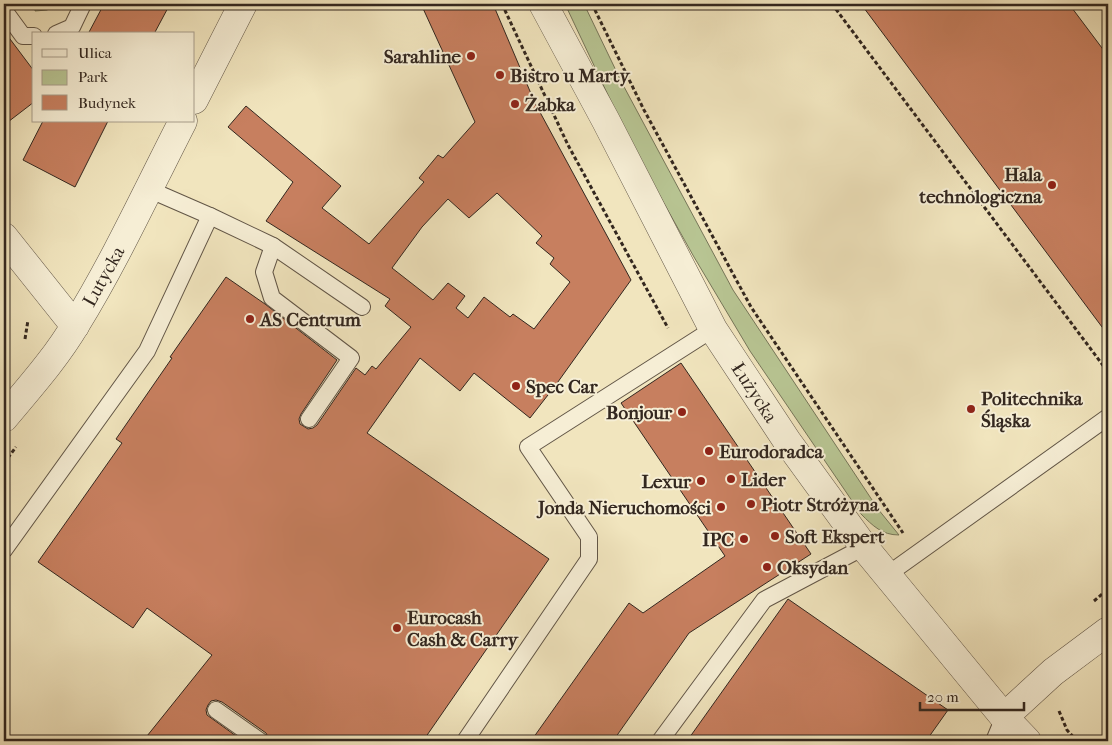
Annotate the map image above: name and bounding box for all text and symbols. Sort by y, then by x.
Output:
legend [32,32,195,122]
text: Ulica [78,44,113,62]
place label: Sarahline [384,46,462,68]
marker: Sarahline [465,50,477,62]
place label: Bistro u Marty [510,65,630,87]
text: Park [78,68,108,86]
marker: Bistro u Marty [494,69,506,81]
place label: Żabka [525,93,576,116]
text: Budynek [78,94,136,112]
marker: Żabka [509,98,521,110]
place label: Hala technologiczna [918,164,1043,208]
marker: Hala technologiczna [1046,179,1058,191]
street label: Lutycka [78,242,129,310]
place label: AS Centrum [259,309,361,331]
marker: AS Centrum [244,313,256,325]
street label: Łużycka [727,358,782,427]
place label: Spec Car [526,376,599,398]
marker: Spec Car [510,380,522,392]
place label: Politechnika Śląska [981,388,1084,433]
place label: Bonjour [606,402,673,424]
marker: Politechnika Śląska [965,403,977,415]
marker: Bonjour [676,406,688,418]
place label: Eurodoradca [719,441,824,463]
marker: Eurodoradca [703,445,715,457]
place label: Lider [741,469,787,491]
place label: Lexur [641,471,692,493]
marker: Lider [725,473,737,485]
marker: Lexur [695,475,707,487]
place label: Piotr Stróżyna [761,494,880,516]
place label: Jonda Nieruchomości [536,497,711,519]
marker: Piotr Stróżyna [745,498,757,510]
marker: Jonda Nieruchomości [715,501,727,513]
place label: Soft Ekspert [785,526,885,548]
place label: IPC [702,529,734,551]
marker: Soft Ekspert [769,530,781,542]
marker: IPC [738,533,750,545]
place label: Oksydan [777,557,849,579]
marker: Oksydan [761,561,773,573]
place label: Eurocash Cash & Carry [407,607,519,651]
marker: Eurocash Cash & Carry [391,622,403,634]
scale bar [920,680,1023,712]
text: 20 m [927,688,959,706]

